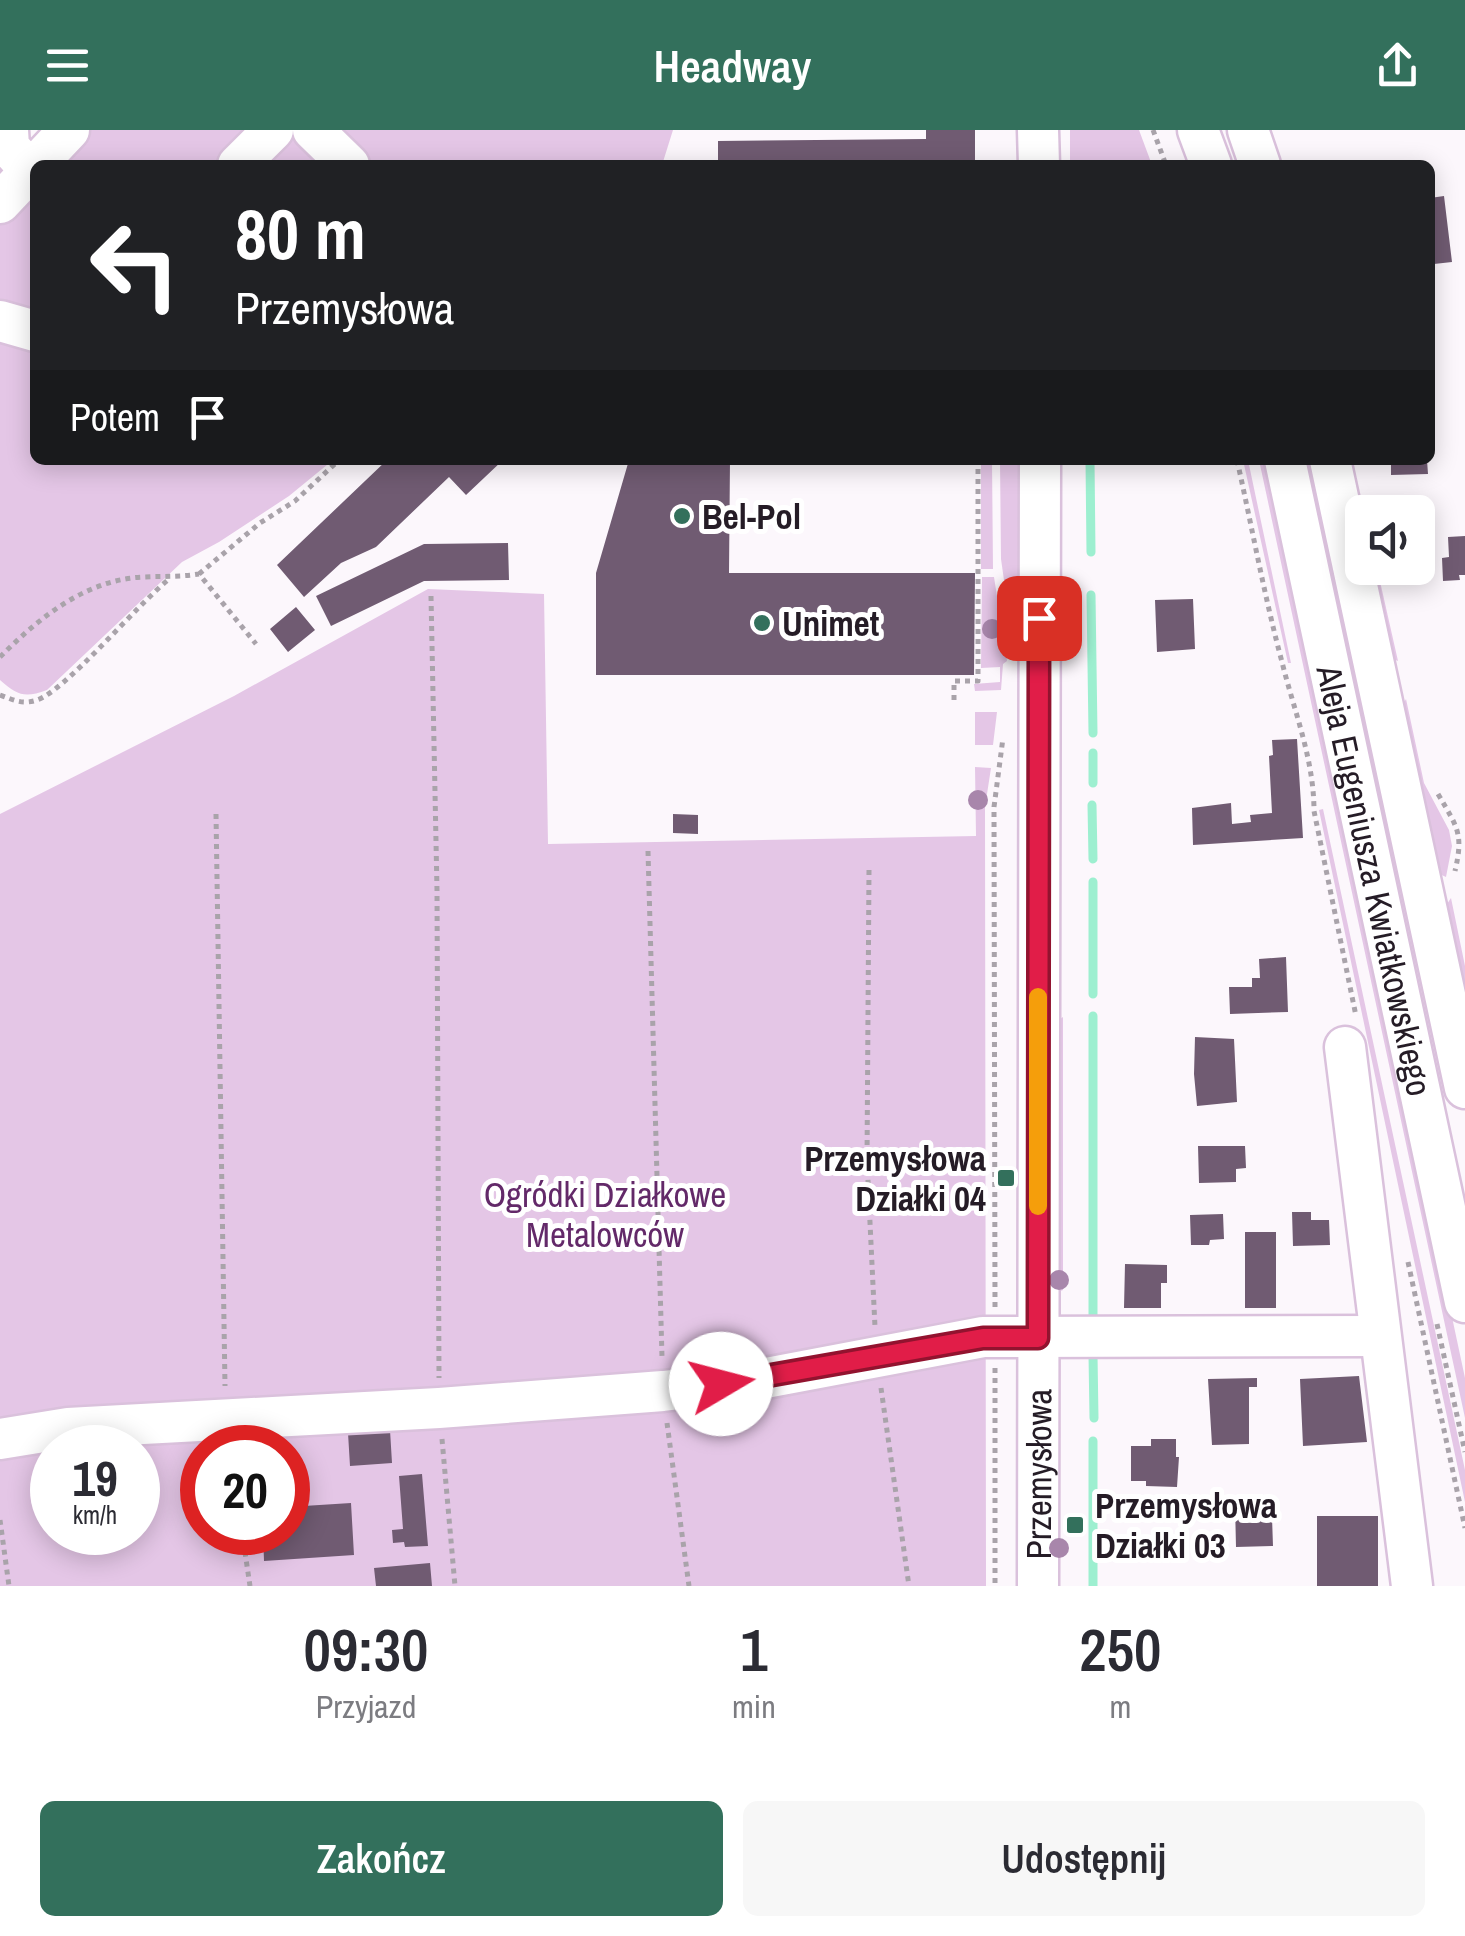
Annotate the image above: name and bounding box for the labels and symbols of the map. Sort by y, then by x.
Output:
place label: Bel-Pol [702,493,801,540]
marker: Bel-Pol [671,505,693,527]
pin [997,576,1082,661]
place label: Unimet [782,600,880,647]
marker: Unimet [751,612,773,634]
street label: Aleja Eugeniusza Kwiatkowskiego [1306,660,1444,1100]
place label: Przemysłowa Działki 04 [804,1135,986,1222]
marker: Przemysłowa Działki 04 [995,1167,1017,1189]
park label: Ogródki Działkowe Metalowców [484,1171,726,1258]
position arrow [669,1332,773,1436]
street label: Przemysłowa [1015,1389,1062,1559]
speed limit sign: 20 [180,1425,310,1555]
place label: Przemysłowa Działki 03 [1095,1482,1277,1569]
marker: Przemysłowa Działki 03 [1064,1514,1086,1536]

